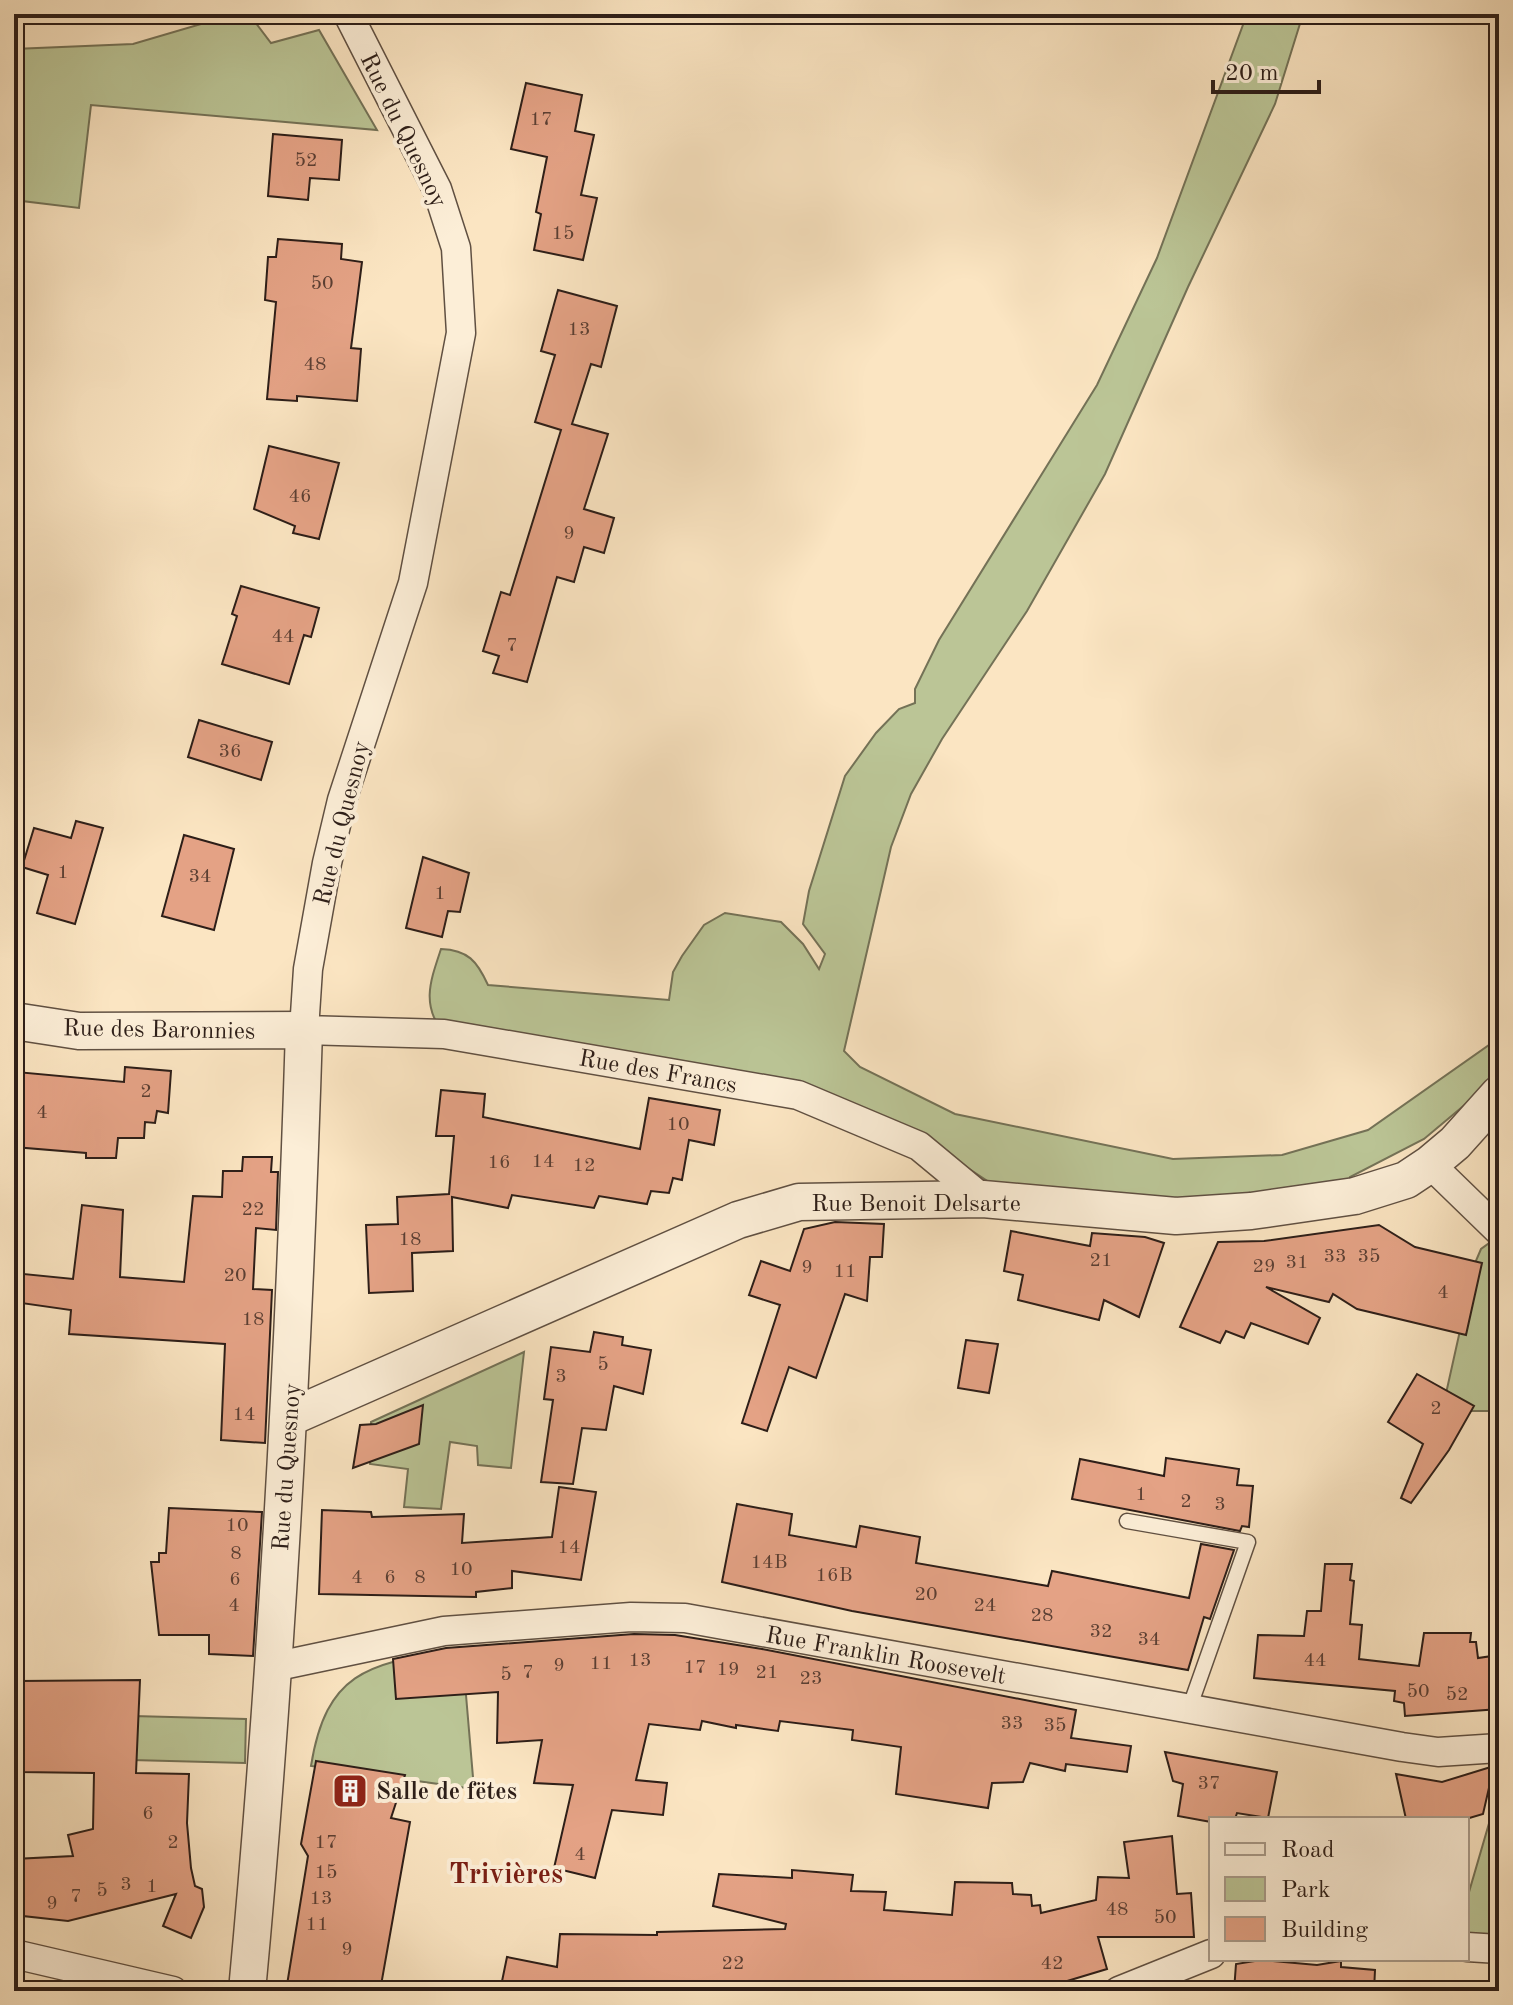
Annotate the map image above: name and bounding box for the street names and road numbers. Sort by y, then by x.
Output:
street label: Rue du Quesnoy [354,50,450,212]
street label: Rue du Quesnoy [311,739,375,908]
street label: Rue des Baronnies [63,1017,255,1045]
street label: Rue des Francs [577,1047,739,1099]
street label: Rue Benoit Delsarte [811,1193,1021,1217]
street label: Rue du Quesnoy [270,1382,306,1552]
street label: Rue Franklin Roosevelt [764,1624,1008,1690]

